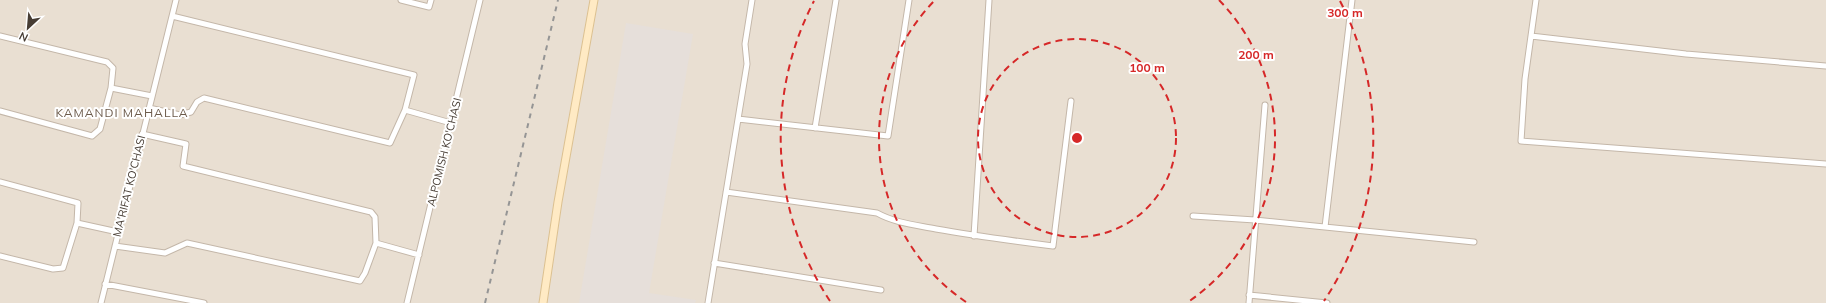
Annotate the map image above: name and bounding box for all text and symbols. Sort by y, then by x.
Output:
text: 300 m [1327,5,1363,20]
north arrow [8,8,48,48]
text: N [17,29,30,45]
text: 200 m [1238,47,1274,62]
text: 100 m [1129,60,1165,75]
street label: ALPOMISH KO'CHASI [424,96,464,208]
district label: KAMANDI MAHALLA [55,105,189,120]
centre of rings [1070,131,1084,145]
street label: MA'RIFAT KO'CHASI [110,134,148,238]

